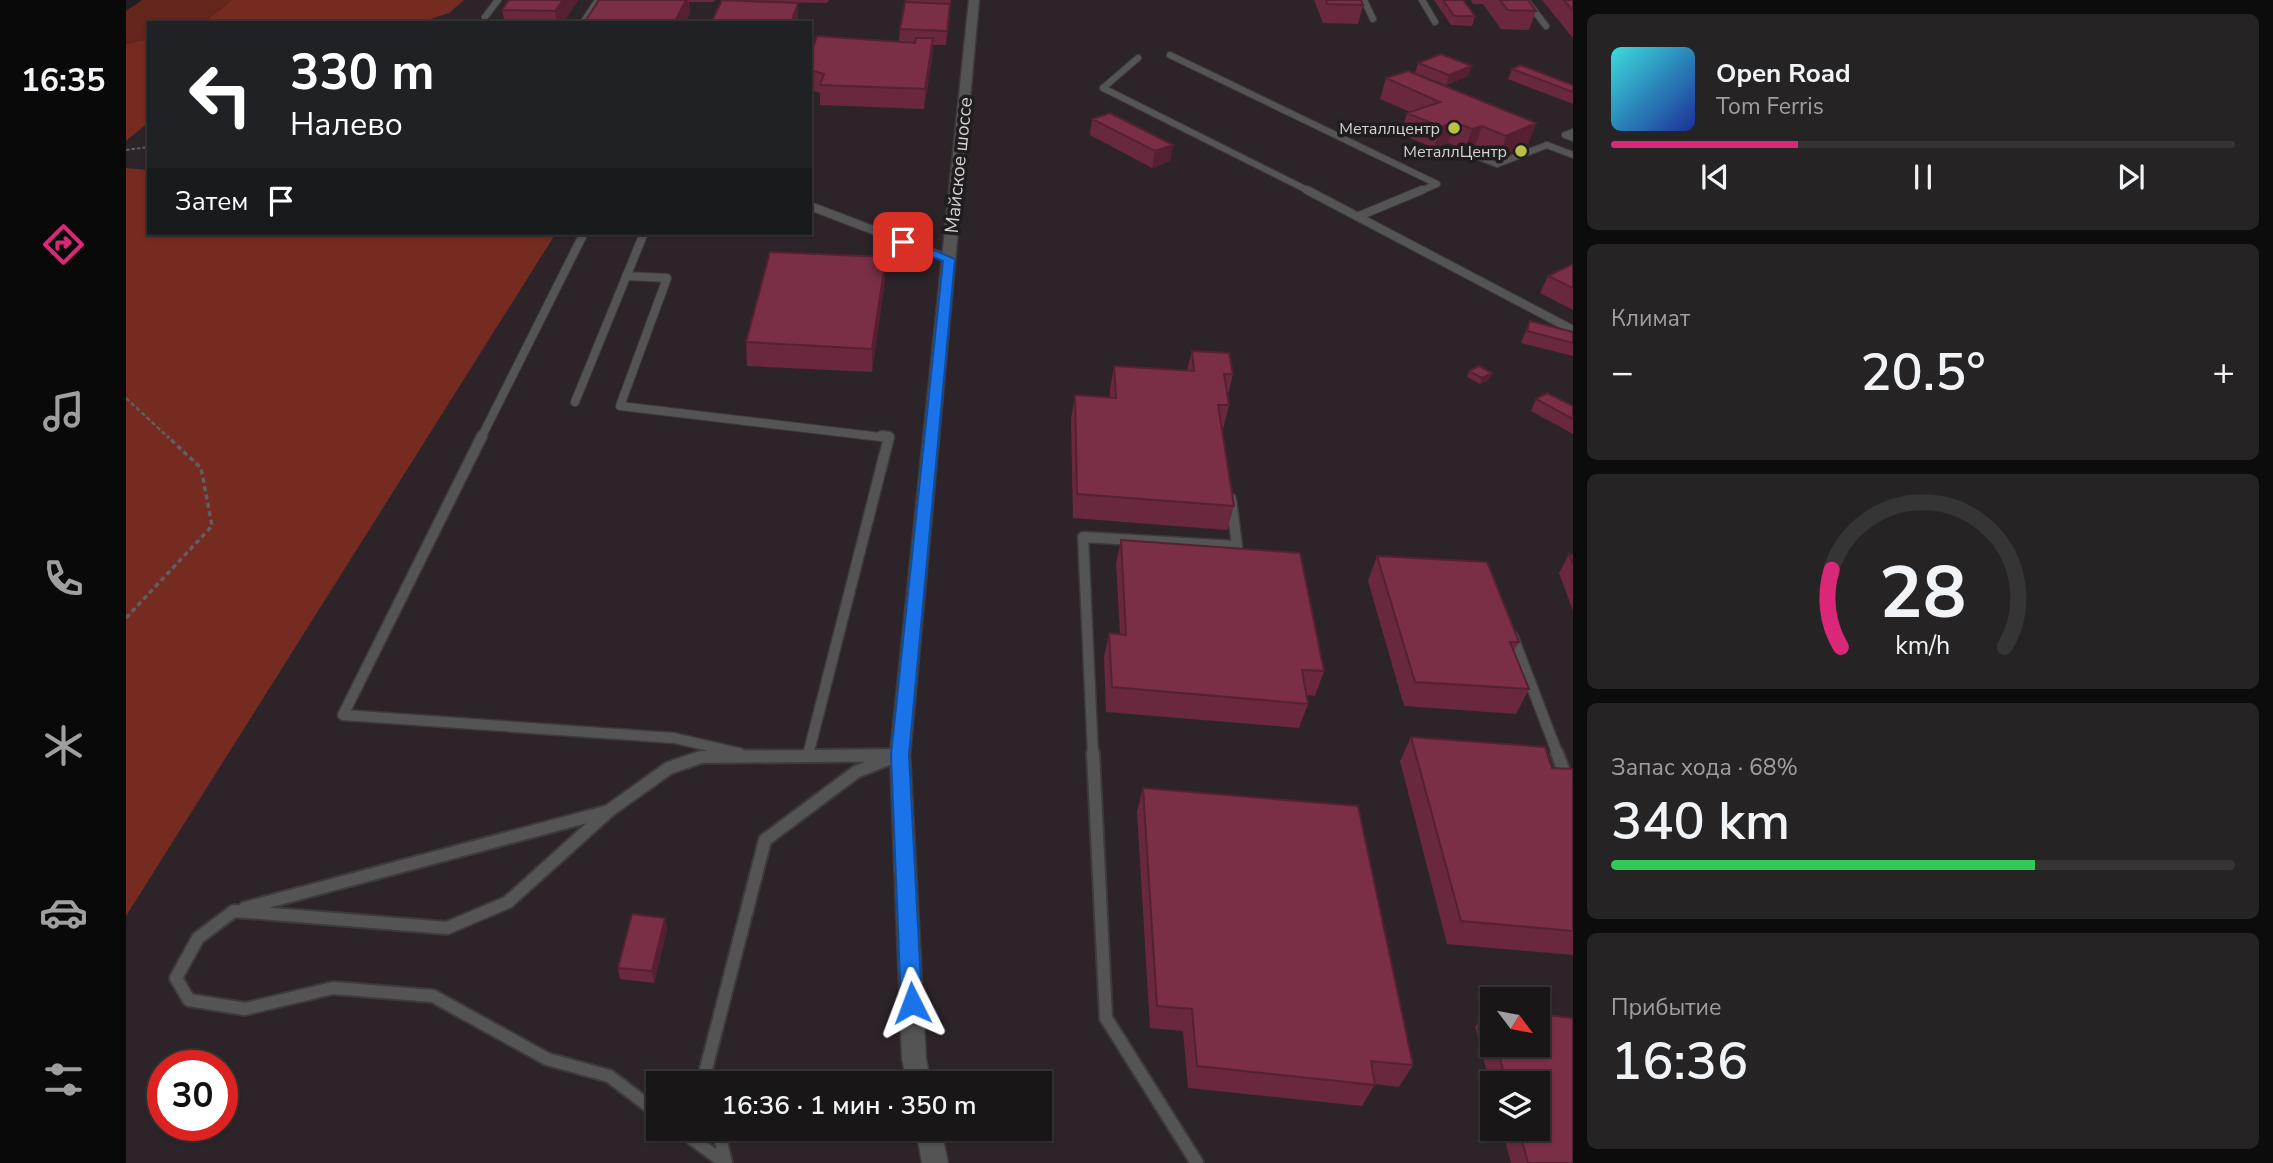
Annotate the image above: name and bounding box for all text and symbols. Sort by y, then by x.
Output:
text: 330 m [290,39,434,106]
icon: left [175,49,266,140]
text: Open Road [1716,56,1851,91]
text: 16:35 [21,59,105,102]
text: Tom Ferris [1716,91,1824,122]
street label: Майское шоссе [939,96,979,234]
text: Налево [290,103,403,146]
place label: Металлцентр [1339,118,1440,140]
marker: Металлцентр [1446,120,1462,136]
place label: МеталлЦентр [1403,141,1507,163]
marker: МеталлЦентр [1513,143,1529,159]
icon: previous [1696,158,1734,196]
icon: pause [1904,158,1942,196]
icon: next [2112,158,2150,196]
icon: arrive [262,182,300,220]
text: Затем [175,184,248,219]
pin [873,212,933,272]
icon: directions [39,220,88,269]
icon: arrive [884,223,922,261]
text: Климат [1611,303,1690,334]
text: 20.5° [1860,337,1986,408]
text: − [1611,347,1634,398]
text: + [2212,347,2235,398]
icon: music [39,387,88,436]
text: 28 [1879,544,1967,644]
icon: phone [39,554,88,603]
text: km/h [1895,629,1951,663]
icon: climate [39,721,88,770]
text: Запас хода · 68% [1611,752,1798,783]
text: 340 km [1611,786,1790,857]
icon: car [39,888,88,937]
position arrow [875,966,949,1040]
north arrow [1480,987,1550,1057]
map controls [1480,987,1550,1141]
text: Прибытие [1611,992,1721,1023]
text: 16:36 [1611,1026,1748,1097]
speed limit sign: 30 [147,1050,238,1141]
icon: filters [39,1055,88,1104]
button: layers [1480,1071,1550,1141]
text: 16:36 · 1 мин · 350 m [721,1088,977,1123]

